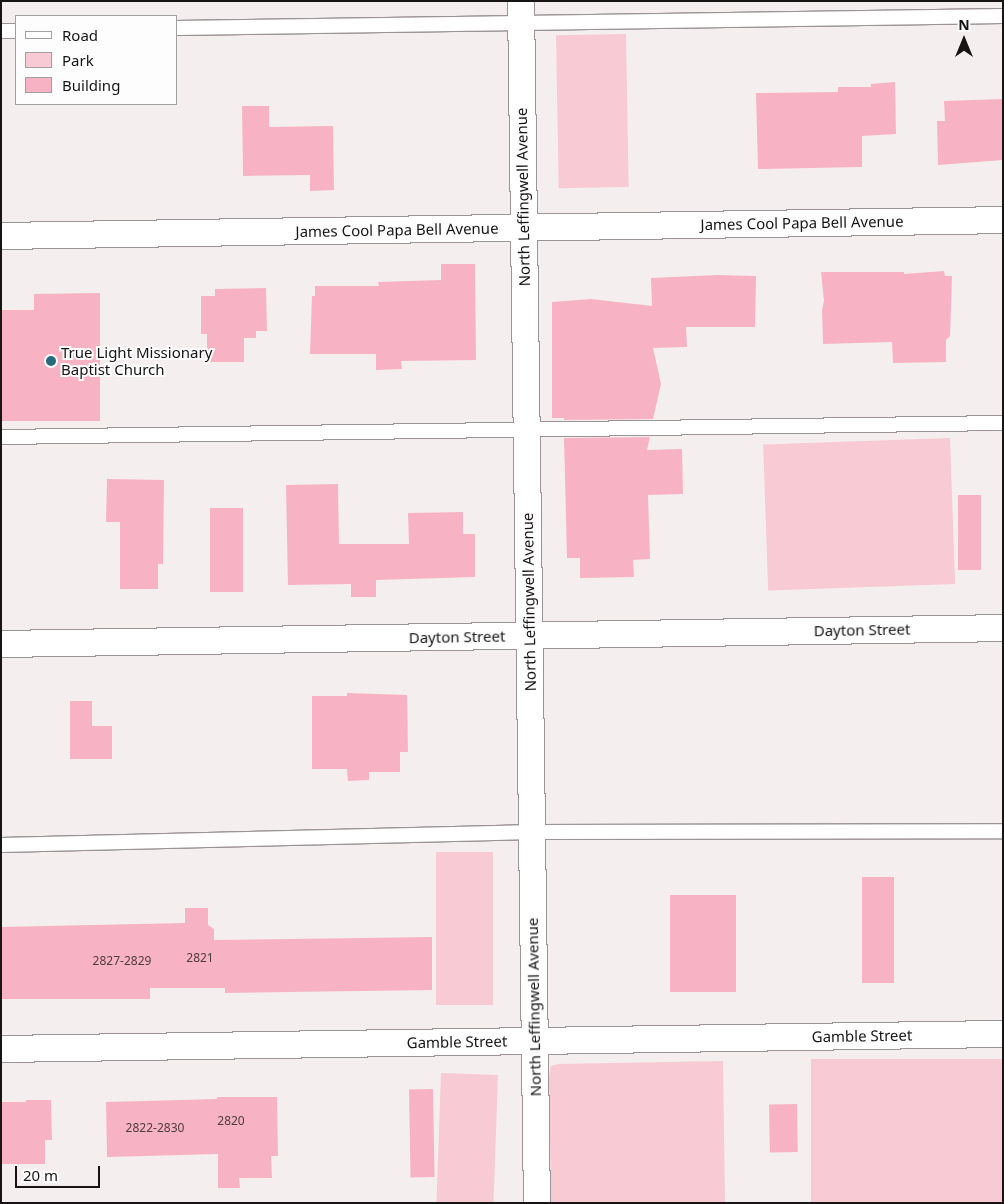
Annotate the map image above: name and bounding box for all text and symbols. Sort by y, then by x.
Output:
legend [15,15,178,105]
north arrow [939,15,989,65]
text: N [958,15,970,34]
text: Road [62,25,98,45]
text: Park [62,50,94,70]
text: Building [62,75,120,95]
street label: North Leffingwell Avenue [512,107,534,287]
street label: James Cool Papa Bell Avenue [700,212,904,234]
street label: James Cool Papa Bell Avenue [295,219,499,241]
place label: True Light Missionary Baptist Church [61,343,212,378]
marker: True Light Missionary Baptist Church [45,355,57,367]
street label: North Leffingwell Avenue [518,512,540,692]
street label: Dayton Street [814,620,910,640]
street label: Dayton Street [409,627,505,647]
street label: North Leffingwell Avenue [523,917,545,1097]
house number: 2821 [186,951,214,965]
house number: 2827-2829 [93,954,151,968]
street label: Gamble Street [812,1026,912,1046]
street label: Gamble Street [407,1032,507,1052]
house number: 2820 [217,1114,245,1128]
house number: 2822-2830 [126,1121,184,1135]
scale bar [18,1156,102,1188]
text: 20 m [23,1165,58,1185]

